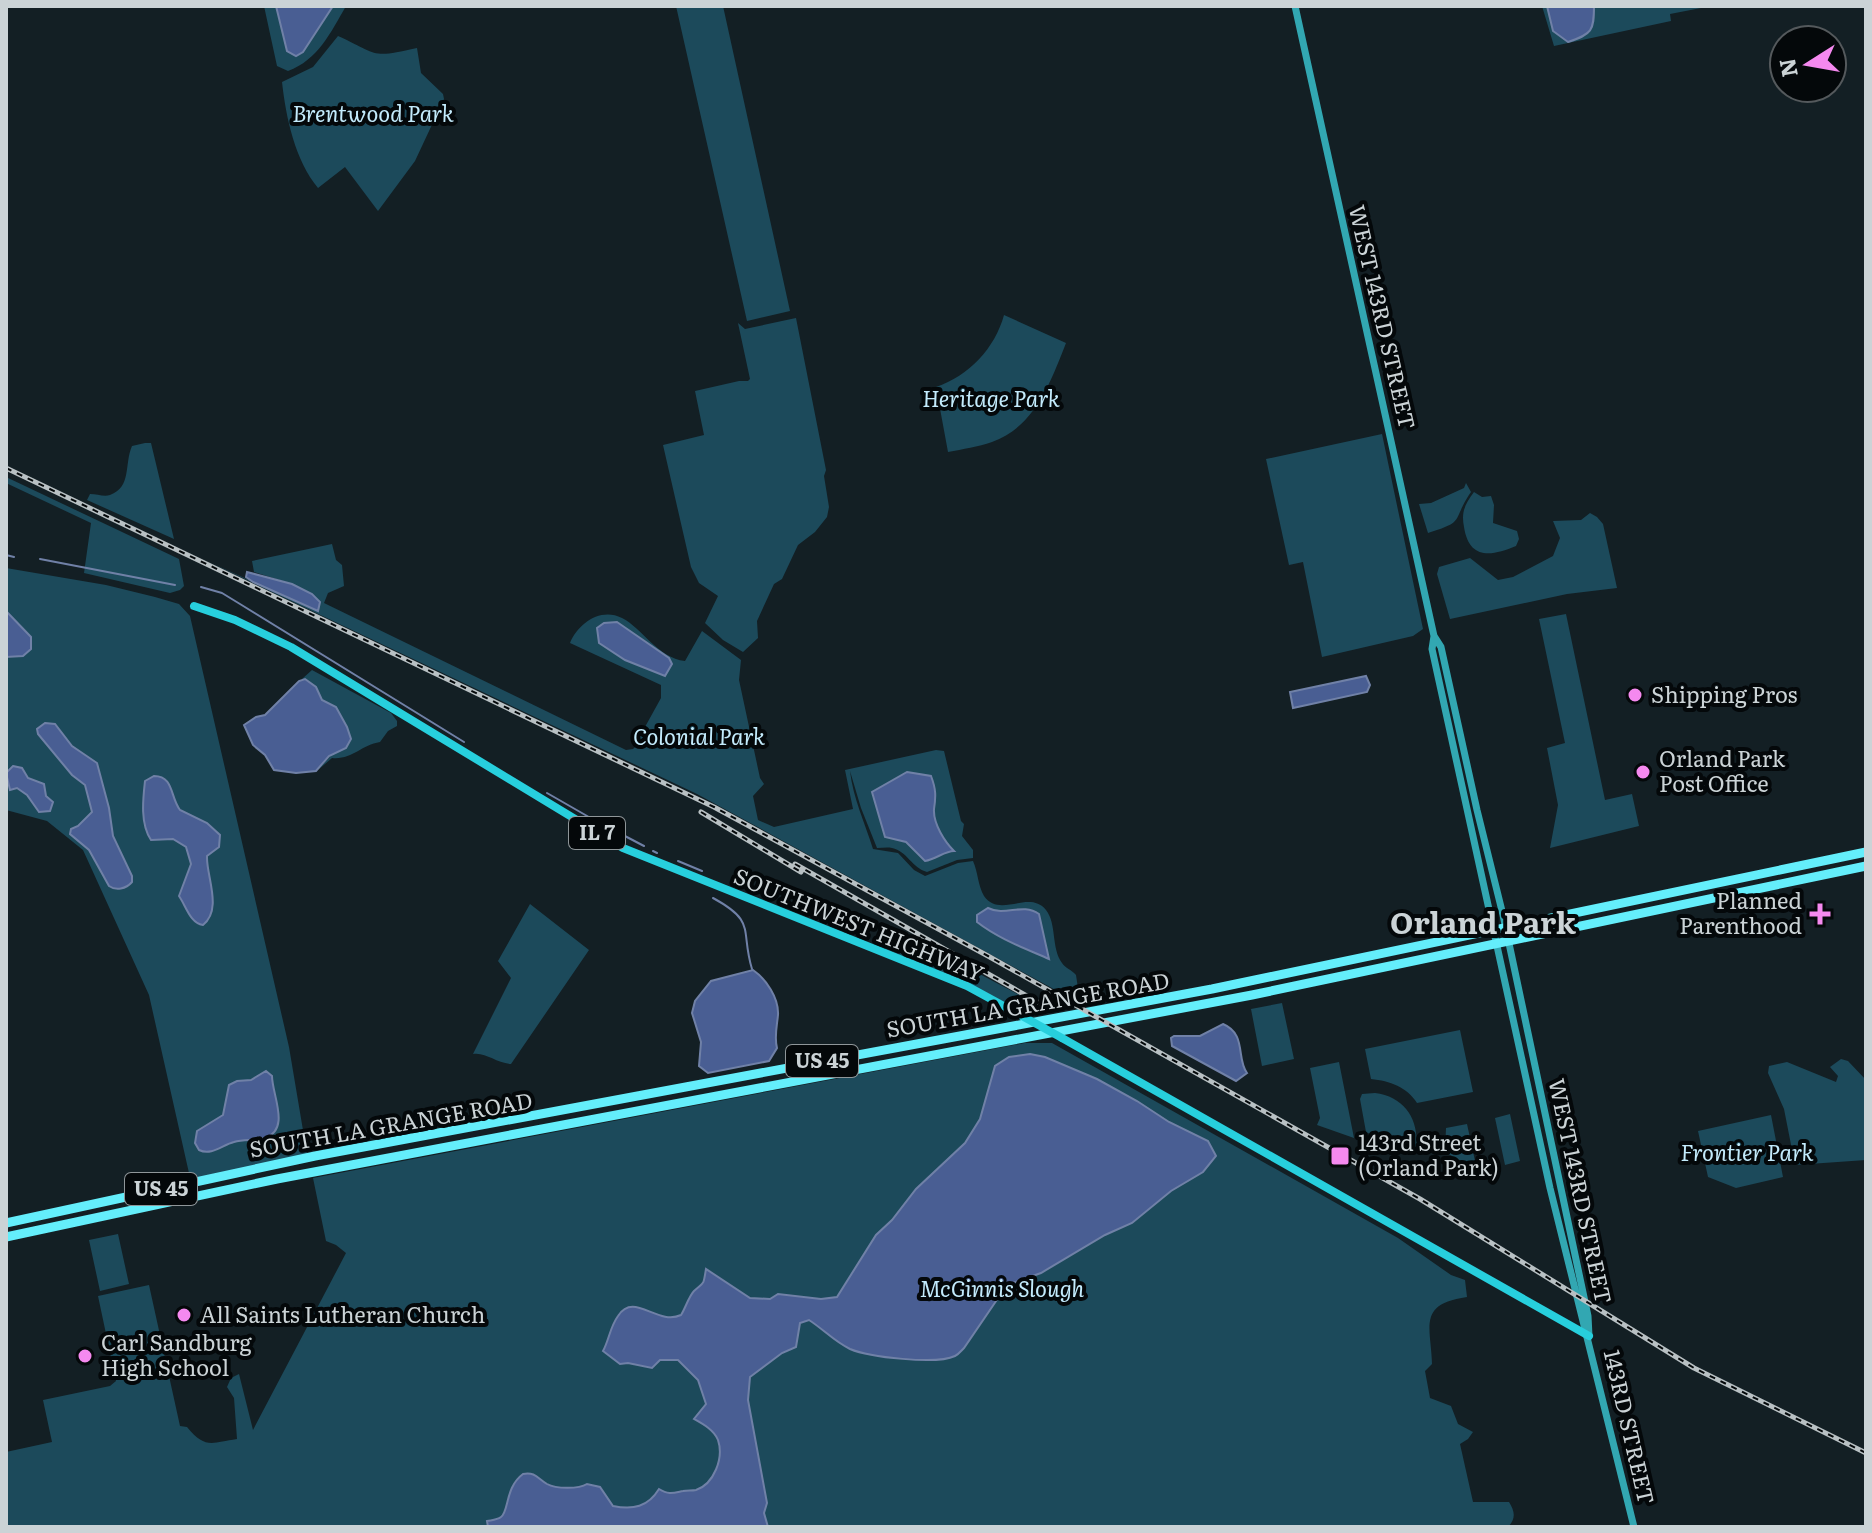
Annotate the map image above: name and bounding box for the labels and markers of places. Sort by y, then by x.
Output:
place label: Shipping Pros [1651,677,1798,710]
marker: Shipping Pros [1626,686,1644,704]
place label: Orland Park Post Office [1659,741,1786,799]
marker: Orland Park Post Office [1634,763,1652,781]
place label: Planned Parenthood [1679,883,1802,941]
marker: Planned Parenthood [1809,903,1831,925]
place label: 143rd Street (Orland Park) [1358,1125,1499,1183]
marker: 143rd Street (Orland Park) [1329,1145,1351,1167]
place label: All Saints Lutheran Church [200,1297,485,1330]
marker: All Saints Lutheran Church [175,1306,193,1324]
place label: Carl Sandburg High School [101,1325,253,1383]
marker: Carl Sandburg High School [76,1347,94,1365]

